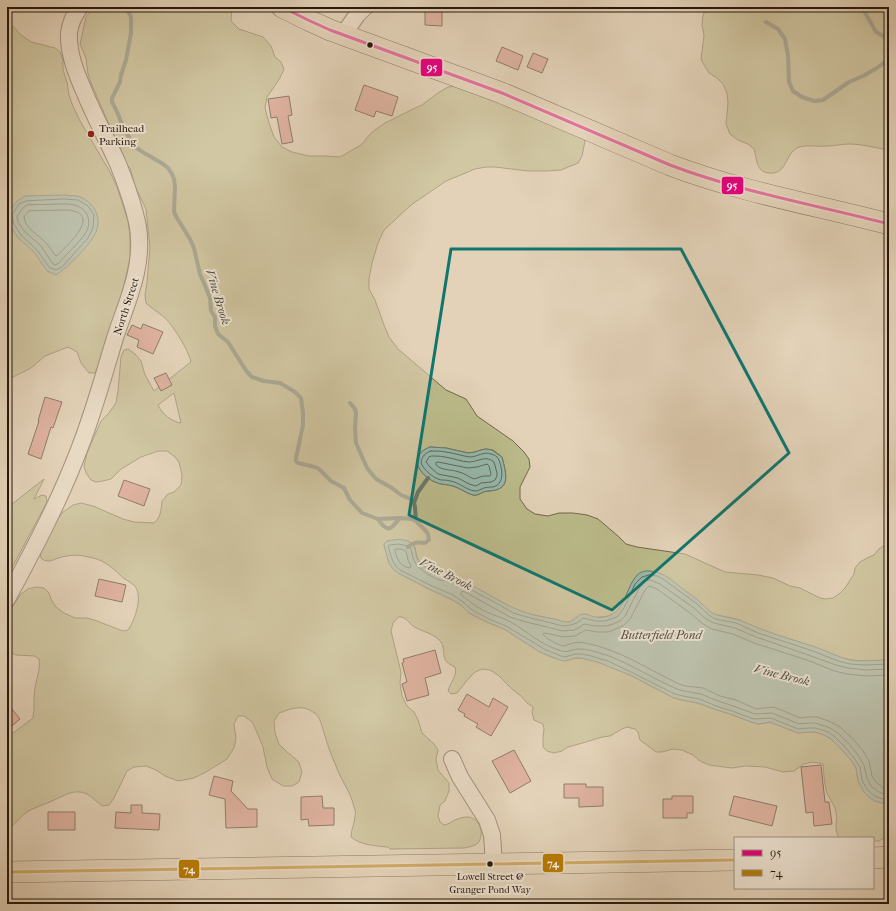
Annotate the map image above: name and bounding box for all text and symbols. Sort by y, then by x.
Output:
unlabelled marker [365,40,375,50]
line badge: 95 [420,58,443,77]
text: 95 [426,61,438,74]
place label: Trailhead Parking [99,122,145,148]
marker: Trailhead Parking [86,129,96,139]
line badge: 95 [721,176,744,195]
text: 95 [726,179,738,192]
water label: Vine Brook [203,268,233,326]
street label: North Street [111,276,142,337]
water label: Vine Brook [417,555,475,593]
water label: Butterfield Pond [620,628,703,642]
water label: Vine Brook [753,661,811,689]
legend [734,837,874,889]
text: 95 [770,846,781,860]
line badge: 74 [542,853,564,873]
text: 74 [546,857,559,870]
line badge: 74 [178,859,200,879]
marker: Lowell Street @ Granger Pond Way [485,859,495,869]
text: 74 [182,863,195,876]
text: 74 [770,866,783,880]
place label: Lowell Street @ Granger Pond Way [449,871,531,896]

